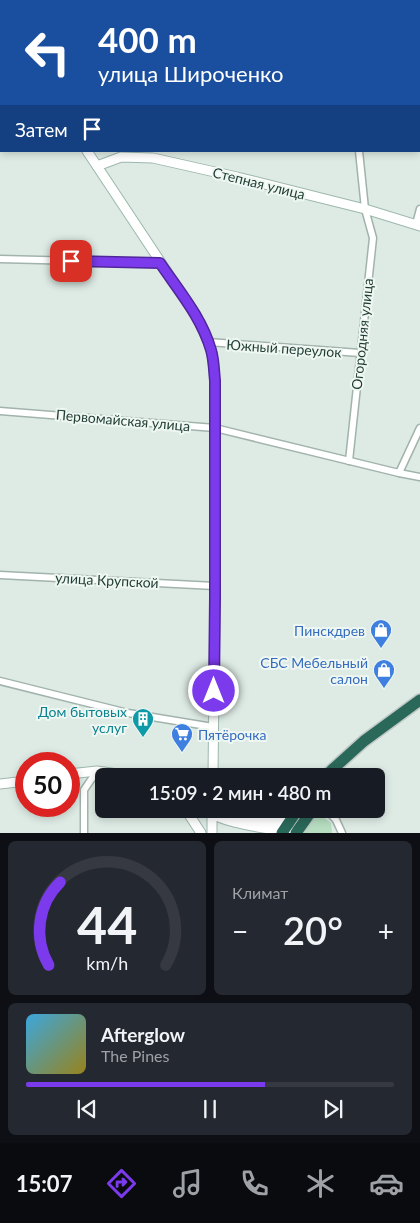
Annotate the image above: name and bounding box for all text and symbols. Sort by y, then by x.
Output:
text: 400 m [98,18,197,60]
icon: left [15,20,80,85]
text: улица Широченко [98,60,283,87]
icon: arrive [78,115,106,143]
text: Затем [15,118,68,141]
street label: Степная улица [211,163,307,203]
pin [50,240,92,282]
icon: arrive [57,247,85,275]
street label: Огородняя улица [348,277,376,391]
street label: Южный переулок [226,335,343,361]
street label: Первомайская улица [55,406,191,434]
street label: улица Крупской [55,569,159,591]
shop icon: Пинскдрев [369,618,393,649]
place label: Пинскдрев [294,622,365,639]
place label: СБС Мебельный салон [260,654,368,687]
shop icon: СБС Мебельный салон [372,658,396,689]
position arrow [187,664,239,716]
place label: Дом бытовых услуг [38,703,127,736]
building icon: Дом бытовых услуг [131,707,155,738]
supermarket icon: Пятёрочка [170,722,194,753]
place label: Пятёрочка [198,726,266,743]
speed limit sign: 50 [15,752,80,817]
text: 15:09 · 2 мин · 480 m [149,781,331,804]
text: Климат [232,883,288,902]
text: 44 [77,893,137,955]
text: 20° [283,907,343,953]
text: − [232,914,248,948]
text: + [378,914,394,948]
text: km/h [86,952,128,974]
text: Afterglow [101,1023,185,1046]
text: The Pines [101,1046,170,1065]
icon: previous [73,1095,101,1123]
icon: pause [196,1095,224,1123]
icon: next [319,1095,347,1123]
icon: directions [104,1166,139,1201]
icon: music [170,1166,205,1201]
icon: phone [237,1166,272,1201]
icon: climate [303,1166,338,1201]
icon: car [369,1166,404,1201]
text: 15:07 [16,1170,72,1197]

